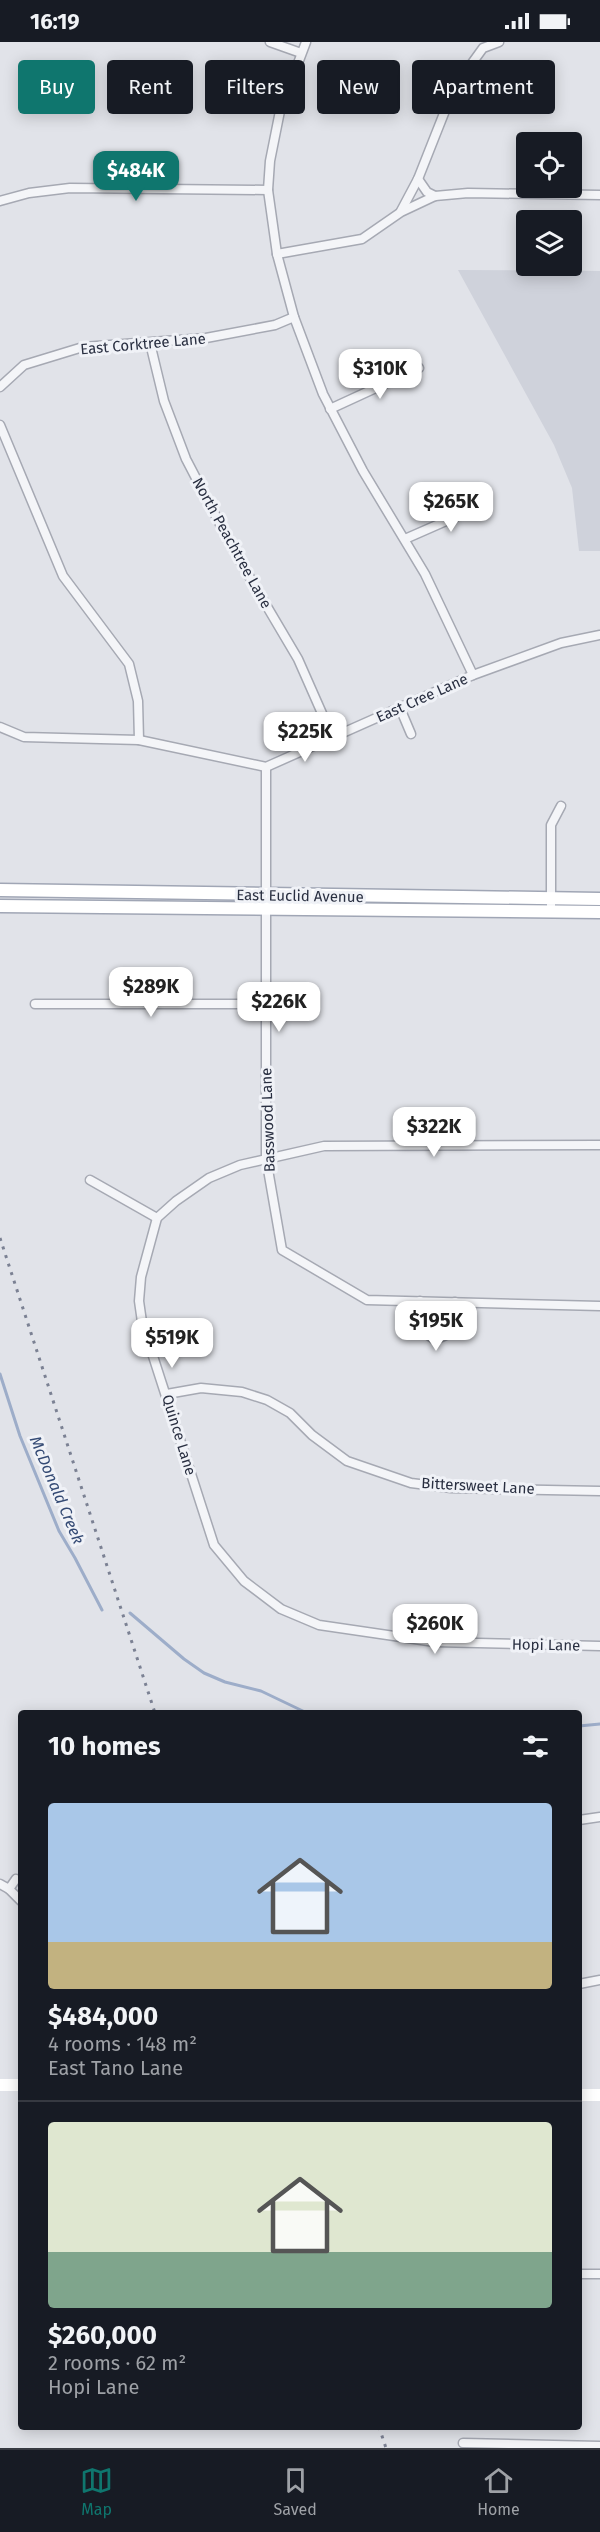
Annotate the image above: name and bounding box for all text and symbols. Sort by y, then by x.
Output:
text: 16:19 [30,8,80,35]
chip: Buy [18,60,95,114]
chip: Rent [107,60,193,114]
chip: Filters [205,60,305,114]
chip: New [317,60,400,114]
chip: Apartment [412,60,555,114]
map controls [516,132,582,276]
button: locate [516,132,582,198]
pin: $484K [94,151,178,202]
text: $484K [107,158,165,182]
button: layers [516,210,582,276]
street label: East Corktree Lane [79,330,207,358]
pin: $310K [338,349,422,400]
text: $310K [353,356,407,380]
street label: North Peachtree Lane [189,474,275,612]
pin: $265K [409,482,493,533]
text: $265K [423,489,479,513]
street label: East Cree Lane [373,670,471,726]
pin: $225K [263,712,347,763]
text: $225K [278,719,332,743]
street label: East Euclid Avenue [236,886,364,906]
pin: $289K [109,967,193,1018]
text: $289K [123,974,179,998]
pin: $226K [237,982,321,1033]
text: $226K [251,989,307,1013]
street label: Basswood Lane [257,1067,279,1173]
pin: $322K [392,1107,476,1158]
text: $322K [407,1114,461,1138]
pin: $195K [394,1301,478,1352]
text: $195K [409,1308,463,1332]
pin: $519K [130,1318,214,1369]
text: $519K [145,1325,199,1349]
street label: Quince Lane [158,1392,200,1478]
water label: McDonald Creek [26,1433,88,1547]
street label: Bittersweet Lane [421,1474,535,1498]
pin: $260K [393,1604,477,1655]
text: $260K [407,1611,463,1635]
street label: Hopi Lane [512,1635,580,1655]
icon: filters [519,1730,552,1763]
text: 10 homes [48,1731,161,1762]
icon: home [246,1842,354,1950]
text: $484,000 [48,2001,158,2032]
text: 4 rooms · 148 m² [48,2032,197,2056]
text: East Tano Lane [48,2056,183,2080]
icon: home [246,2161,354,2269]
text: $260,000 [48,2320,157,2351]
text: 2 rooms · 62 m² [48,2351,186,2375]
text: Hopi Lane [48,2375,139,2399]
tab: Map [80,2464,113,2519]
tab: Saved [274,2464,317,2519]
tab: Home [477,2464,520,2519]

